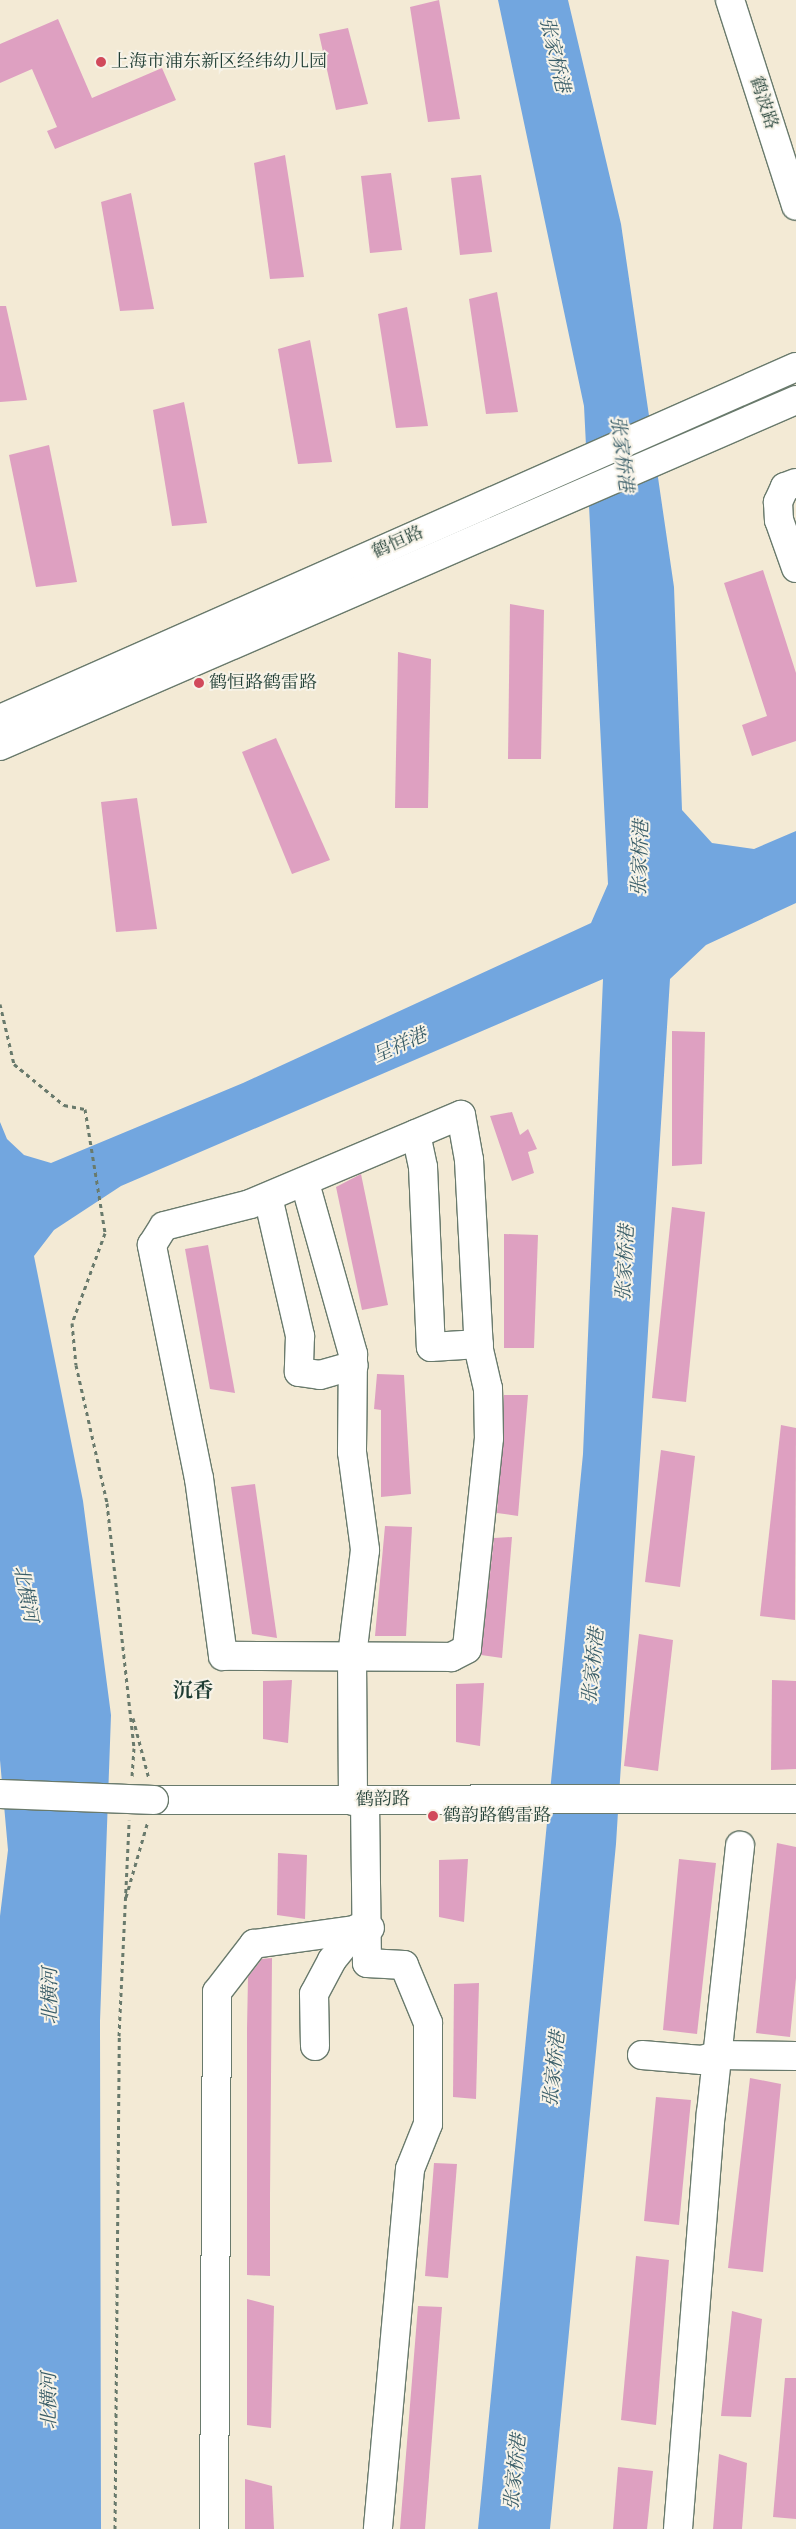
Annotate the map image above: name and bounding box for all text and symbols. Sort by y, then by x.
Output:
water label: 张家桥港 [534,15,574,95]
place label: 上海市浦东新区经纬幼儿园 [111,51,327,73]
marker: 上海市浦东新区经纬幼儿园 [95,56,107,68]
street label: 鹤波路 [744,74,782,132]
water label: 张家桥港 [605,415,637,493]
street label: 鹤恒路 [369,522,427,564]
place label: 鹤恒路鹤雷路 [209,672,317,694]
marker: 鹤恒路鹤雷路 [193,677,205,689]
water label: 张家桥港 [628,820,654,896]
water label: 呈祥港 [369,1024,431,1068]
water label: 张家桥港 [613,1224,639,1302]
water label: 北横河 [8,1564,42,1624]
water label: 张家桥港 [579,1627,609,1705]
district label: 沉香 [173,1679,213,1703]
street label: 鹤韵路 [356,1789,410,1811]
place label: 鹤韵路鹤雷路 [443,1805,551,1827]
marker: 鹤韵路鹤雷路 [427,1810,439,1822]
water label: 北横河 [40,1968,62,2024]
water label: 张家桥港 [540,2030,570,2108]
water label: 北横河 [39,2373,61,2429]
water label: 张家桥港 [501,2433,531,2511]

